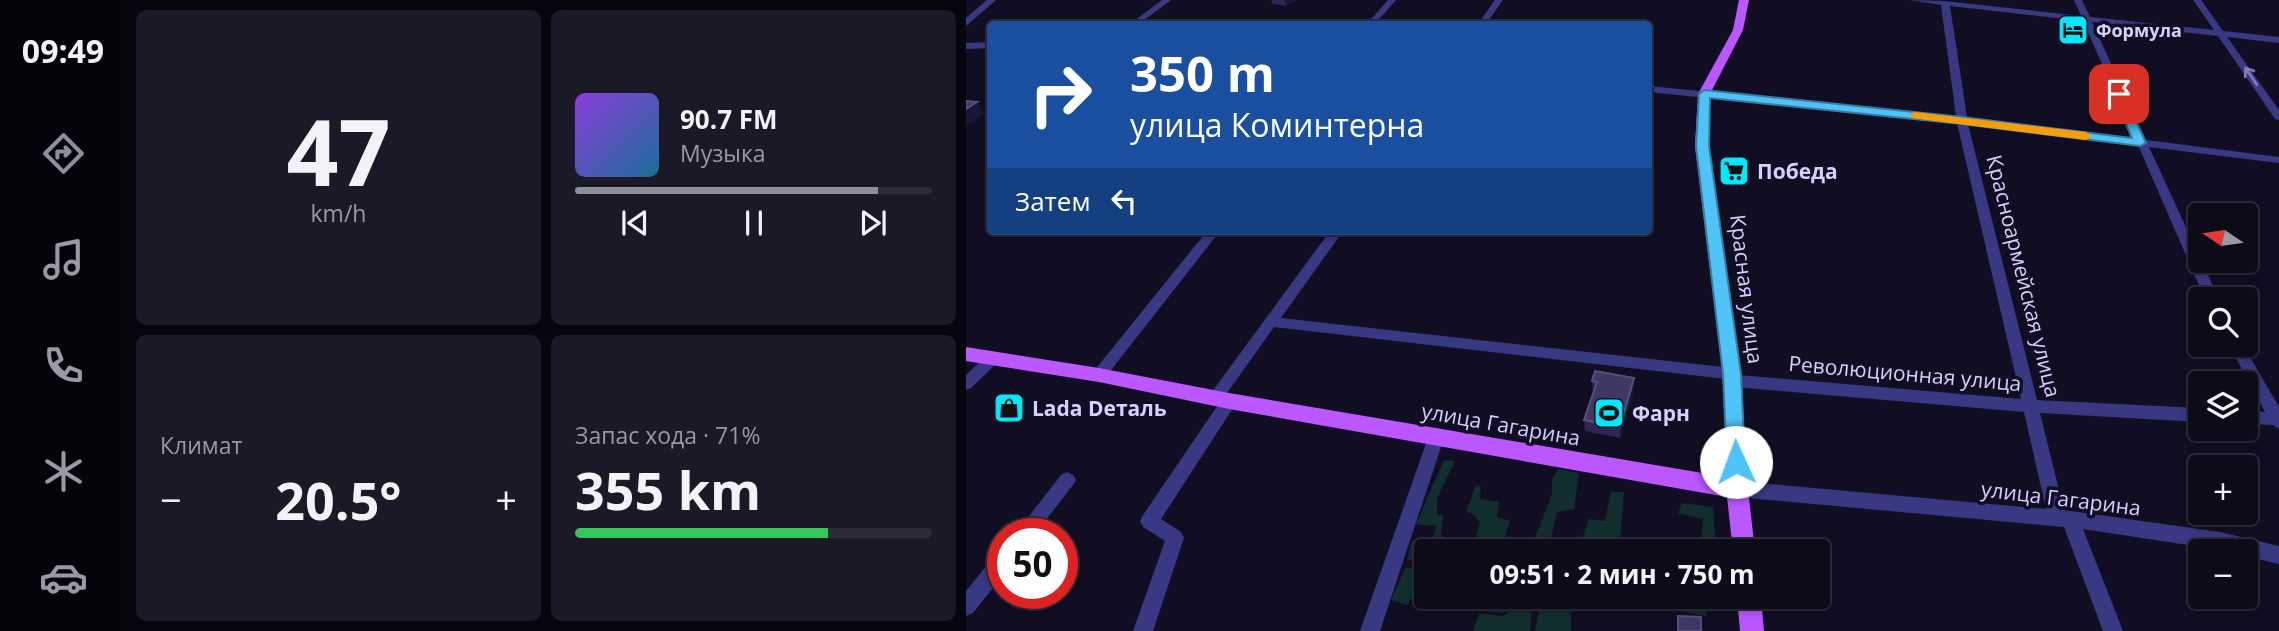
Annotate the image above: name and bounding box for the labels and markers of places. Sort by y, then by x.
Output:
hotel icon: Формула [2056,13,2090,47]
place label: Формула [2096,18,2182,42]
pin [2089,64,2149,124]
supermarket icon: Победа [1717,154,1751,188]
place label: Победа [1757,157,1838,185]
shop icon: Lada Dеталь [992,391,1026,425]
place label: Lada Dеталь [1032,394,1167,422]
sports icon: Фарн [1592,396,1626,430]
place label: Фарн [1632,399,1690,427]

